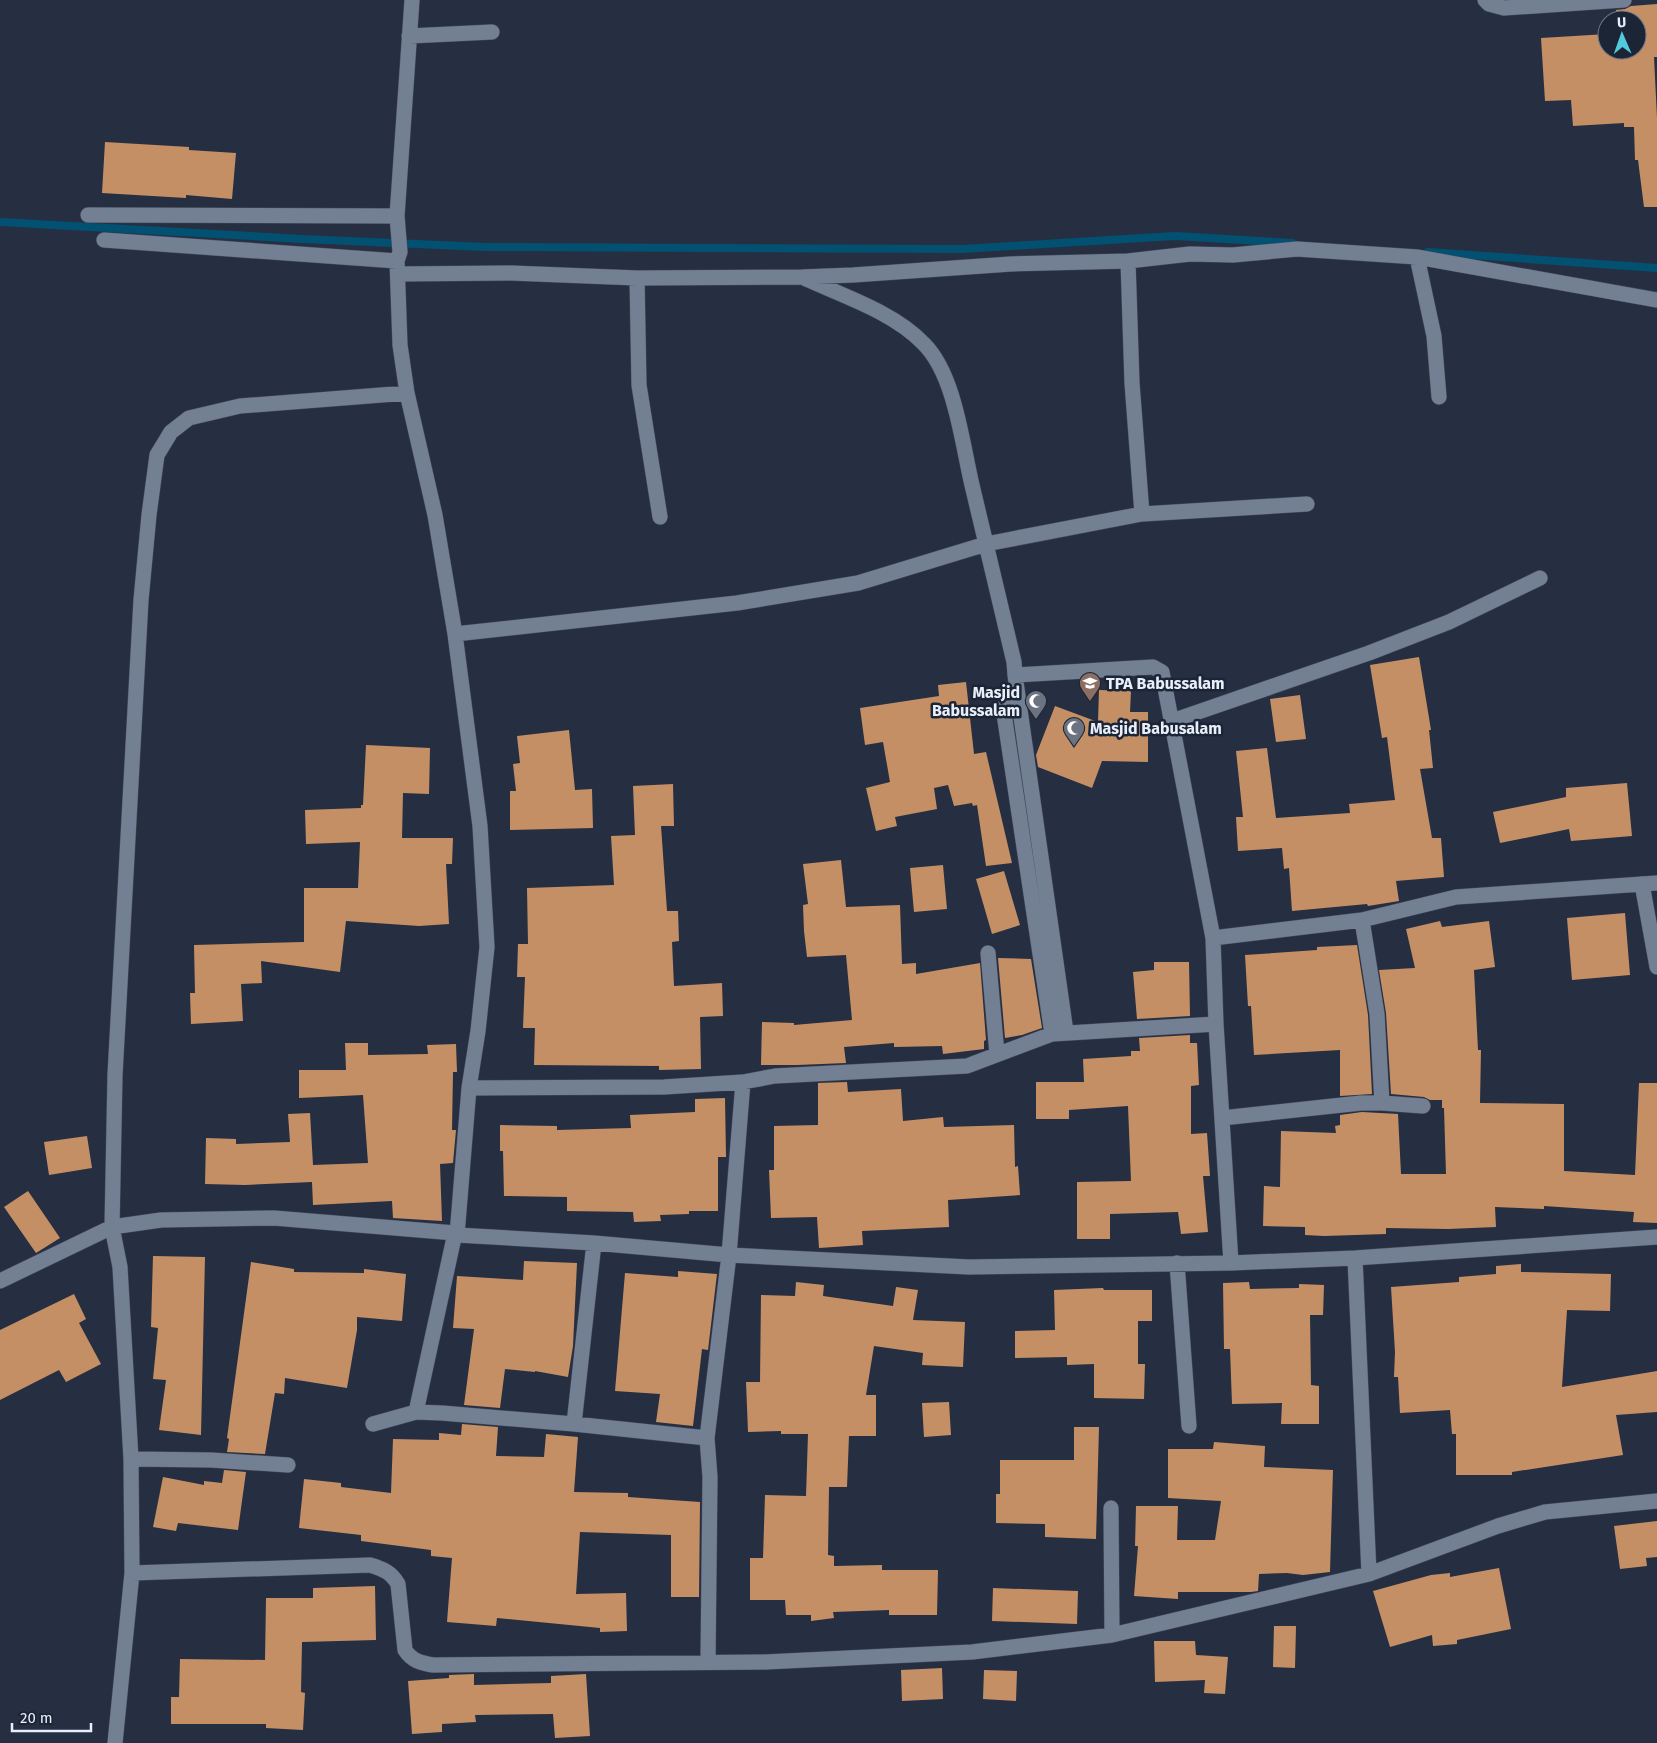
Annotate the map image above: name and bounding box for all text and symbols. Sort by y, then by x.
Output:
north arrow [1597,10,1647,60]
text: U [1617,14,1626,31]
school or university icon: TPA Babussalam [1078,671,1102,702]
place label: TPA Babussalam [1106,674,1225,693]
place label: Masjid Babussalam [932,683,1020,720]
mosque icon: Masjid Babussalam [1024,689,1048,720]
mosque icon: Masjid Babusalam [1062,716,1086,747]
place label: Masjid Babusalam [1090,719,1222,738]
scale bar [12,1700,91,1732]
text: 20 m [20,1709,53,1727]

